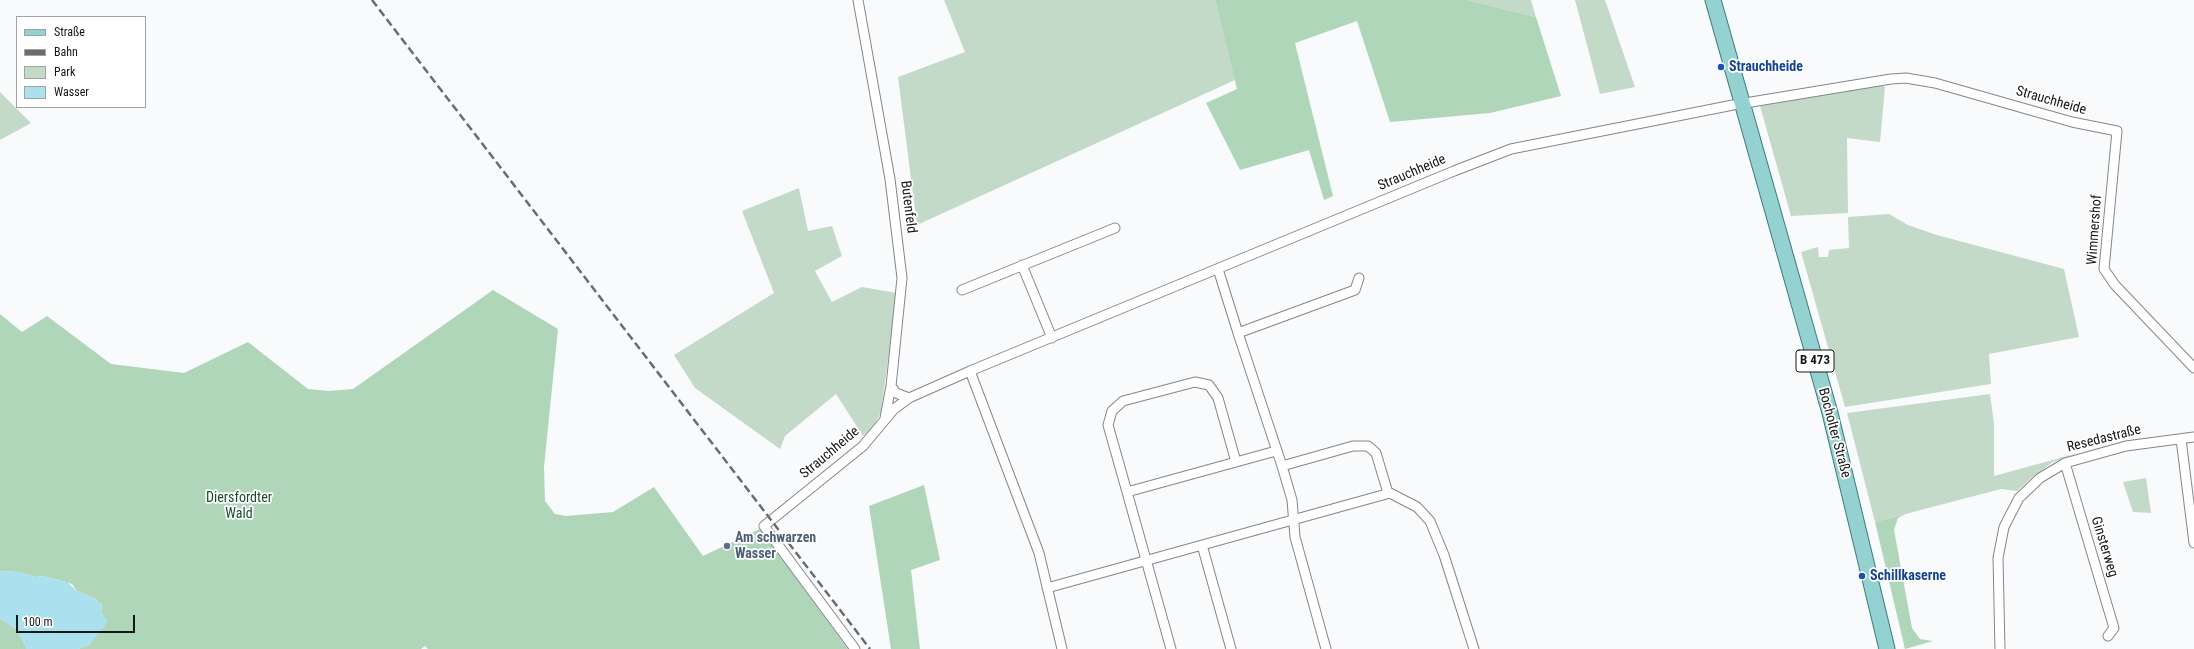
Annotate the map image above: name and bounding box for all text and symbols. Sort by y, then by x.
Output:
legend [16,16,146,108]
text: Straße [54,25,85,39]
text: Bahn [54,45,78,59]
place label: Strauchheide [1729,59,1803,75]
marker: Strauchheide [1716,62,1726,72]
text: Park [54,65,75,79]
street label: Strauchheide [2014,83,2088,119]
text: Wasser [54,85,89,99]
street label: Strauchheide [1376,151,1448,195]
street label: Butenfeld [896,180,920,234]
street label: Wimmershof [2084,194,2106,266]
road number: B 473 [1796,350,1834,372]
street label: Bocholter Straße [1814,386,1854,480]
street label: Resedastraße [2065,422,2143,456]
street label: Strauchheide [797,423,863,483]
park label: Diersfordter Wald [206,490,272,522]
street label: Ginsterweg [2087,515,2121,579]
place label: Am schwarzen Wasser [735,530,816,562]
marker: Am schwarzen Wasser [722,541,732,551]
place label: Schillkaserne [1870,568,1946,584]
marker: Schillkaserne [1857,571,1867,581]
scale bar [18,607,137,633]
text: 100 m [23,615,53,629]

